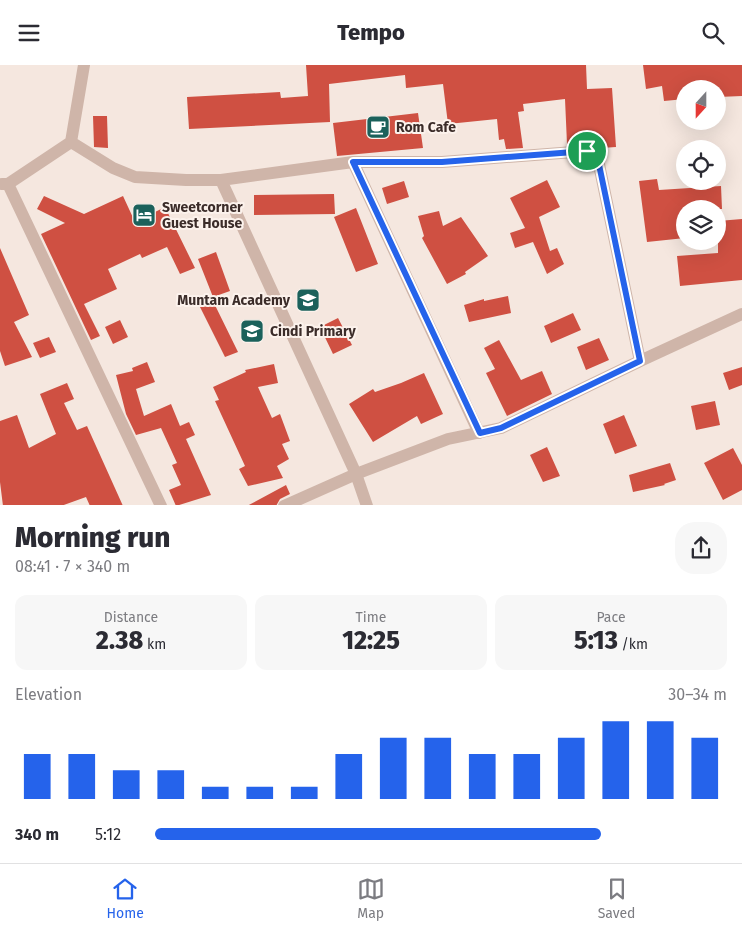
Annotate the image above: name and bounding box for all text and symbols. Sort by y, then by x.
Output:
icon: menu [15,19,43,47]
text: Tempo [337,19,405,46]
icon: search [699,19,727,47]
north arrow [676,80,726,130]
map controls [676,80,726,250]
cafe icon: Rom Cafe [365,114,391,140]
place label: Rom Cafe [396,119,456,136]
pin [566,130,608,172]
icon: arrive [573,137,601,165]
button: locate [676,140,726,190]
place label: Sweetcorner Guest House [162,199,243,232]
button: layers [676,200,726,250]
hotel icon: Sweetcorner Guest House [131,202,157,228]
school or university icon: Muntam Academy [295,287,321,313]
place label: Muntam Academy [177,292,291,309]
school or university icon: Cindi Primary [239,318,265,344]
place label: Cindi Primary [270,323,357,340]
text: Morning run [15,521,170,554]
button: share [675,522,727,574]
text: 08:41 · 7 × 340 m [15,557,130,576]
text: Distance [104,609,158,626]
text: Time [356,609,386,626]
text: Pace [596,609,626,626]
text: 2.38 [96,626,143,656]
text: 12:25 [342,626,400,656]
text: 5:13 [574,626,618,656]
text: km [143,636,166,653]
text: /km [618,636,648,653]
text: Elevation [15,685,82,704]
text: 30–34 m [668,685,727,704]
text: 340 m [15,825,59,844]
text: 5:12 [95,825,121,844]
tab: Home [106,875,144,922]
tab: Map [357,875,385,922]
tab: Saved [598,875,636,922]

